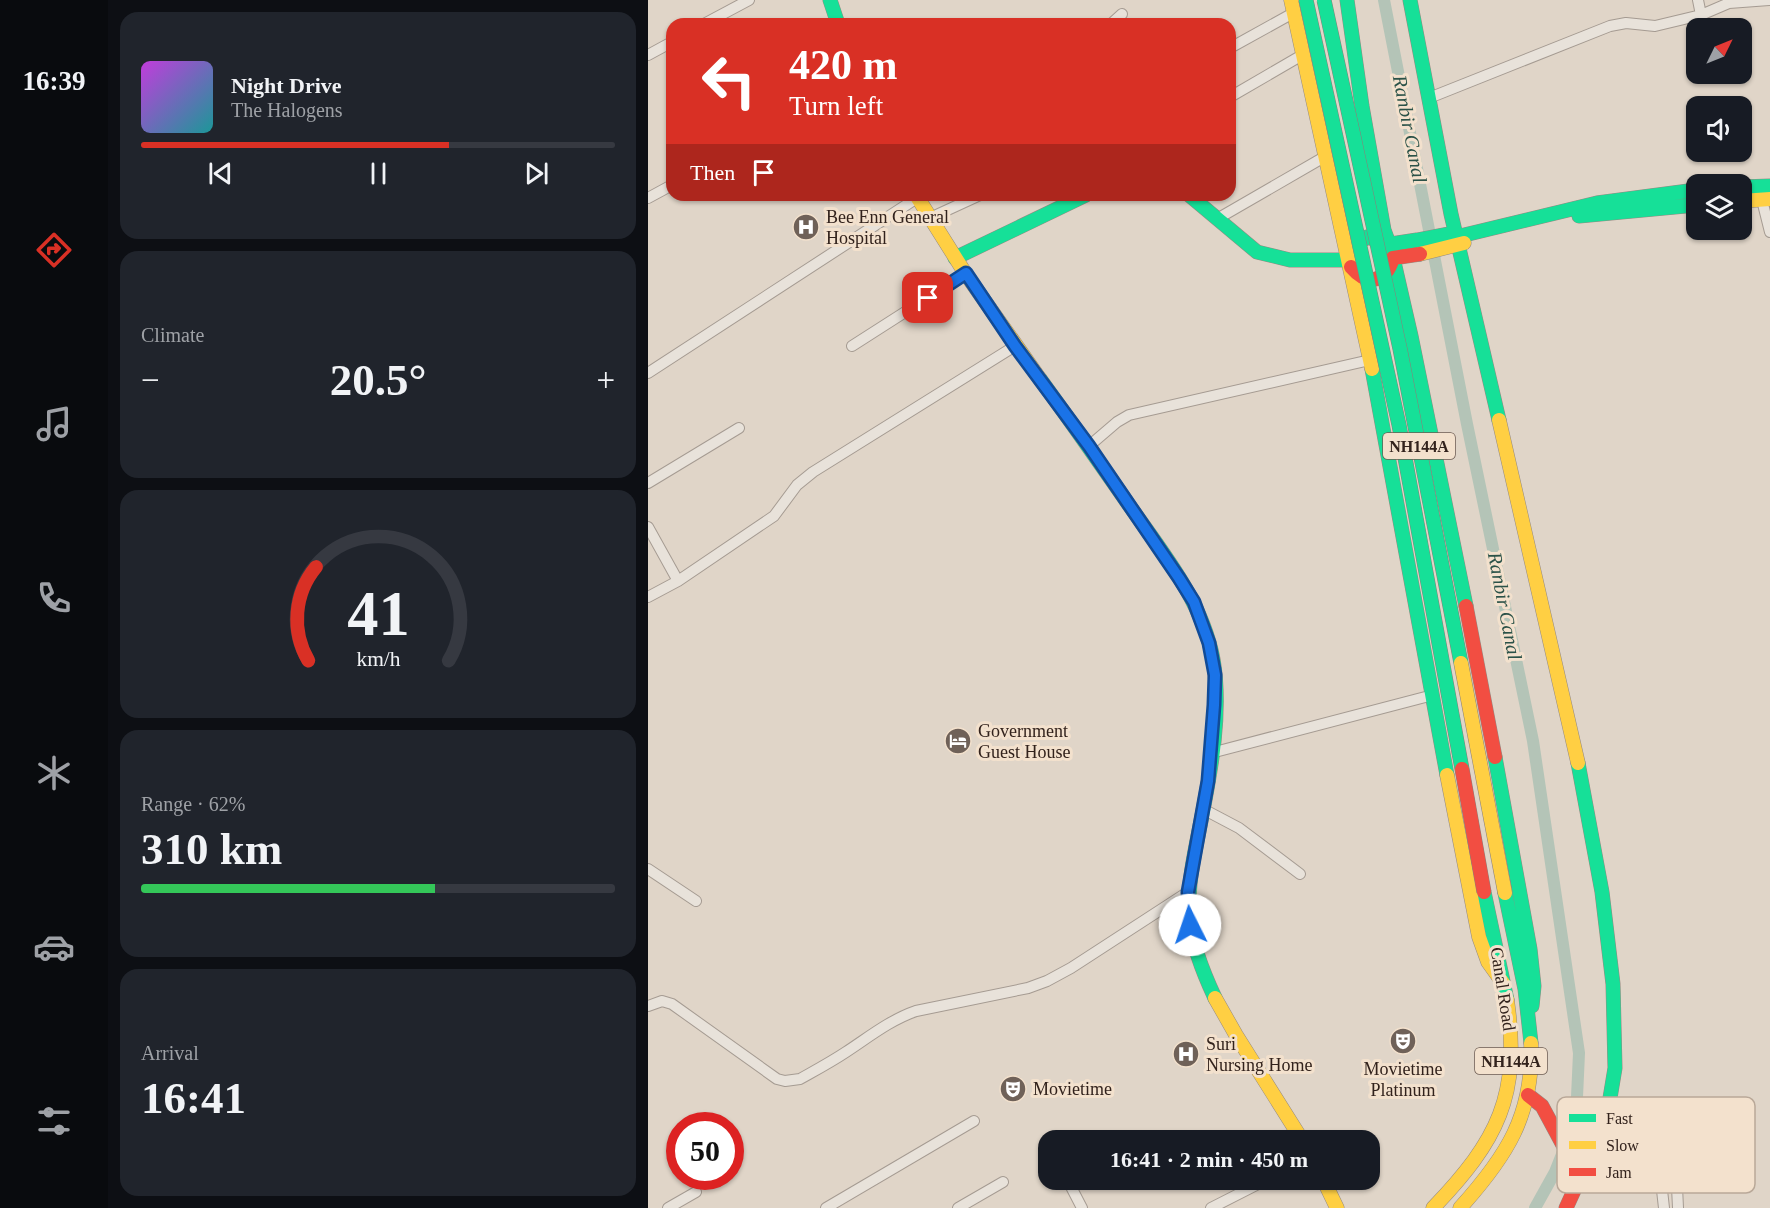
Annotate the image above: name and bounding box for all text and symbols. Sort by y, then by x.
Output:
north arrow [1686,18,1752,84]
map controls [1686,18,1752,240]
icon: left [690,42,768,120]
text: 420 m [789,42,898,88]
text: 16:39 [23,66,86,96]
water label: Ranbir Canal [1389,72,1431,185]
text: Night Drive [231,73,342,98]
text: Turn left [789,91,883,121]
button: sound [1686,96,1752,162]
text: The Halogens [231,99,343,121]
icon: arrive [747,156,780,189]
icon: previous [204,157,237,190]
icon: pause [362,157,395,190]
icon: next [520,157,553,190]
text: Then [690,160,735,185]
button: layers [1686,174,1752,240]
place label: Bee Enn General Hospital [826,207,949,248]
hospital icon: Bee Enn General Hospital [791,212,821,242]
icon: directions [33,229,75,271]
pin [902,272,953,323]
icon: arrive [911,281,944,314]
text: Climate [141,324,204,346]
text: 20.5° [330,355,426,405]
text: − [141,362,160,398]
text: + [596,362,615,398]
icon: music [33,403,75,445]
road number: NH144A [1383,433,1455,459]
water label: Ranbir Canal [1484,549,1526,662]
icon: phone [33,577,75,619]
text: 41 [347,579,409,648]
text: km/h [356,647,400,671]
place label: Government Guest House [978,721,1071,762]
hotel icon: Government Guest House [943,726,973,756]
icon: climate [33,752,75,794]
text: Range · 62% [141,793,245,815]
text: 310 km [141,824,282,874]
position arrow [1158,893,1222,957]
icon: car [33,926,75,968]
street label: Canal Road [1487,946,1519,1032]
theatre icon: Movietime Platinum [1388,1026,1418,1056]
place label: Suri Nursing Home [1206,1034,1313,1075]
hospital icon: Suri Nursing Home [1171,1039,1201,1069]
text: Arrival [141,1042,199,1064]
road number: NH144A [1475,1048,1547,1074]
place label: Movietime Platinum [1364,1059,1443,1100]
text: 16:41 [141,1073,246,1123]
theatre icon: Movietime [998,1074,1028,1104]
place label: Movietime [1033,1079,1112,1099]
legend [1557,1097,1755,1193]
icon: filters [33,1100,75,1142]
text: Fast [1606,1110,1633,1127]
speed limit sign: 50 [666,1112,744,1190]
text: Slow [1606,1137,1639,1154]
text: 16:41 · 2 min · 450 m [1110,1147,1308,1172]
text: Jam [1606,1164,1632,1181]

